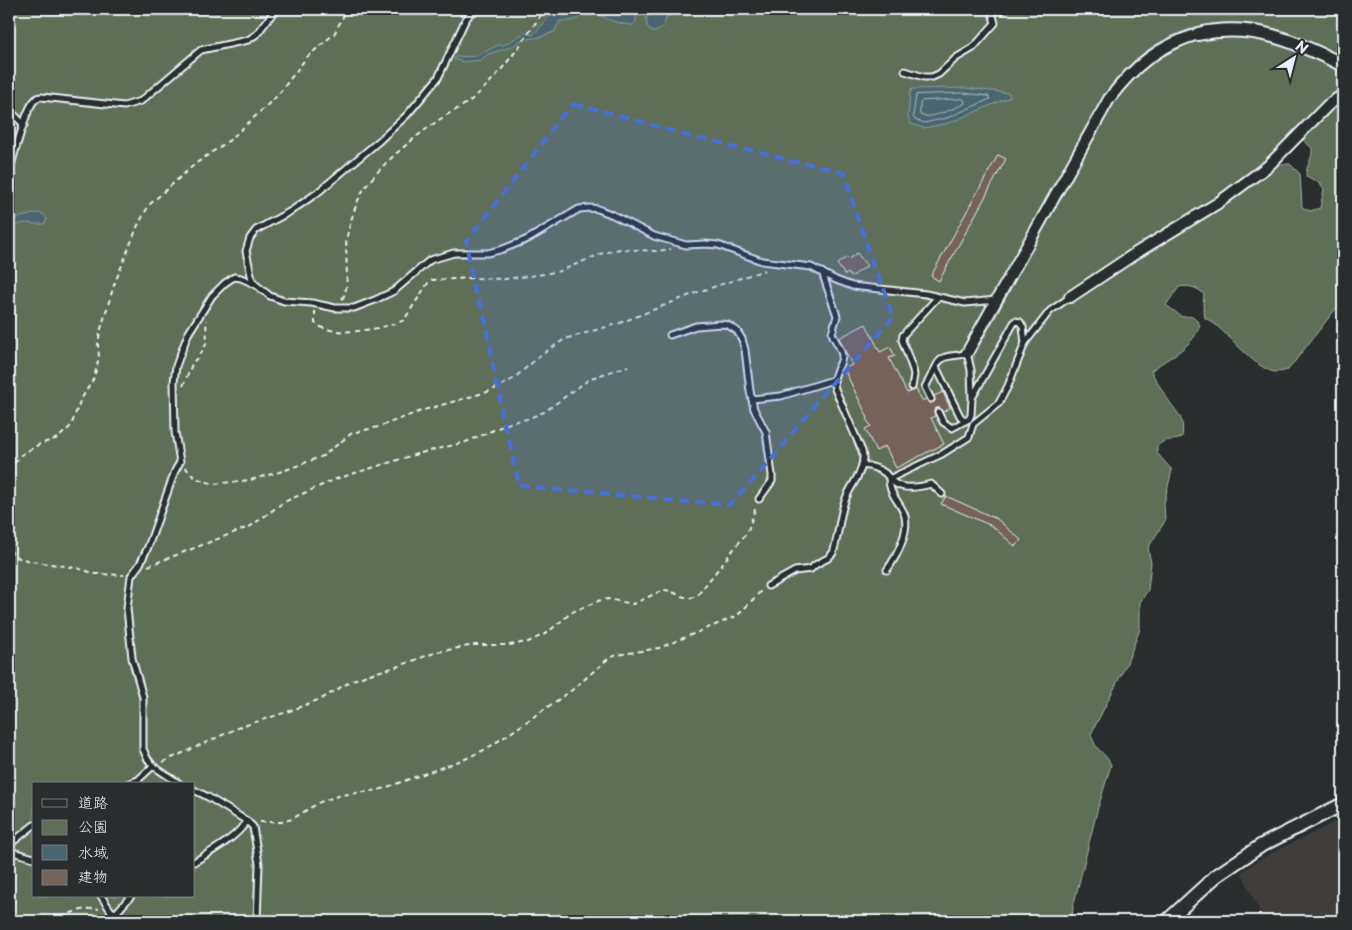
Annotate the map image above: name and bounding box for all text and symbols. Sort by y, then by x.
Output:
north arrow [1270,32,1320,82]
text: N [1291,35,1313,59]
legend [32,782,195,898]
text: 道路 [78,790,108,813]
text: 公園 [78,814,108,837]
text: 水域 [78,840,108,863]
text: 建物 [78,864,108,887]

